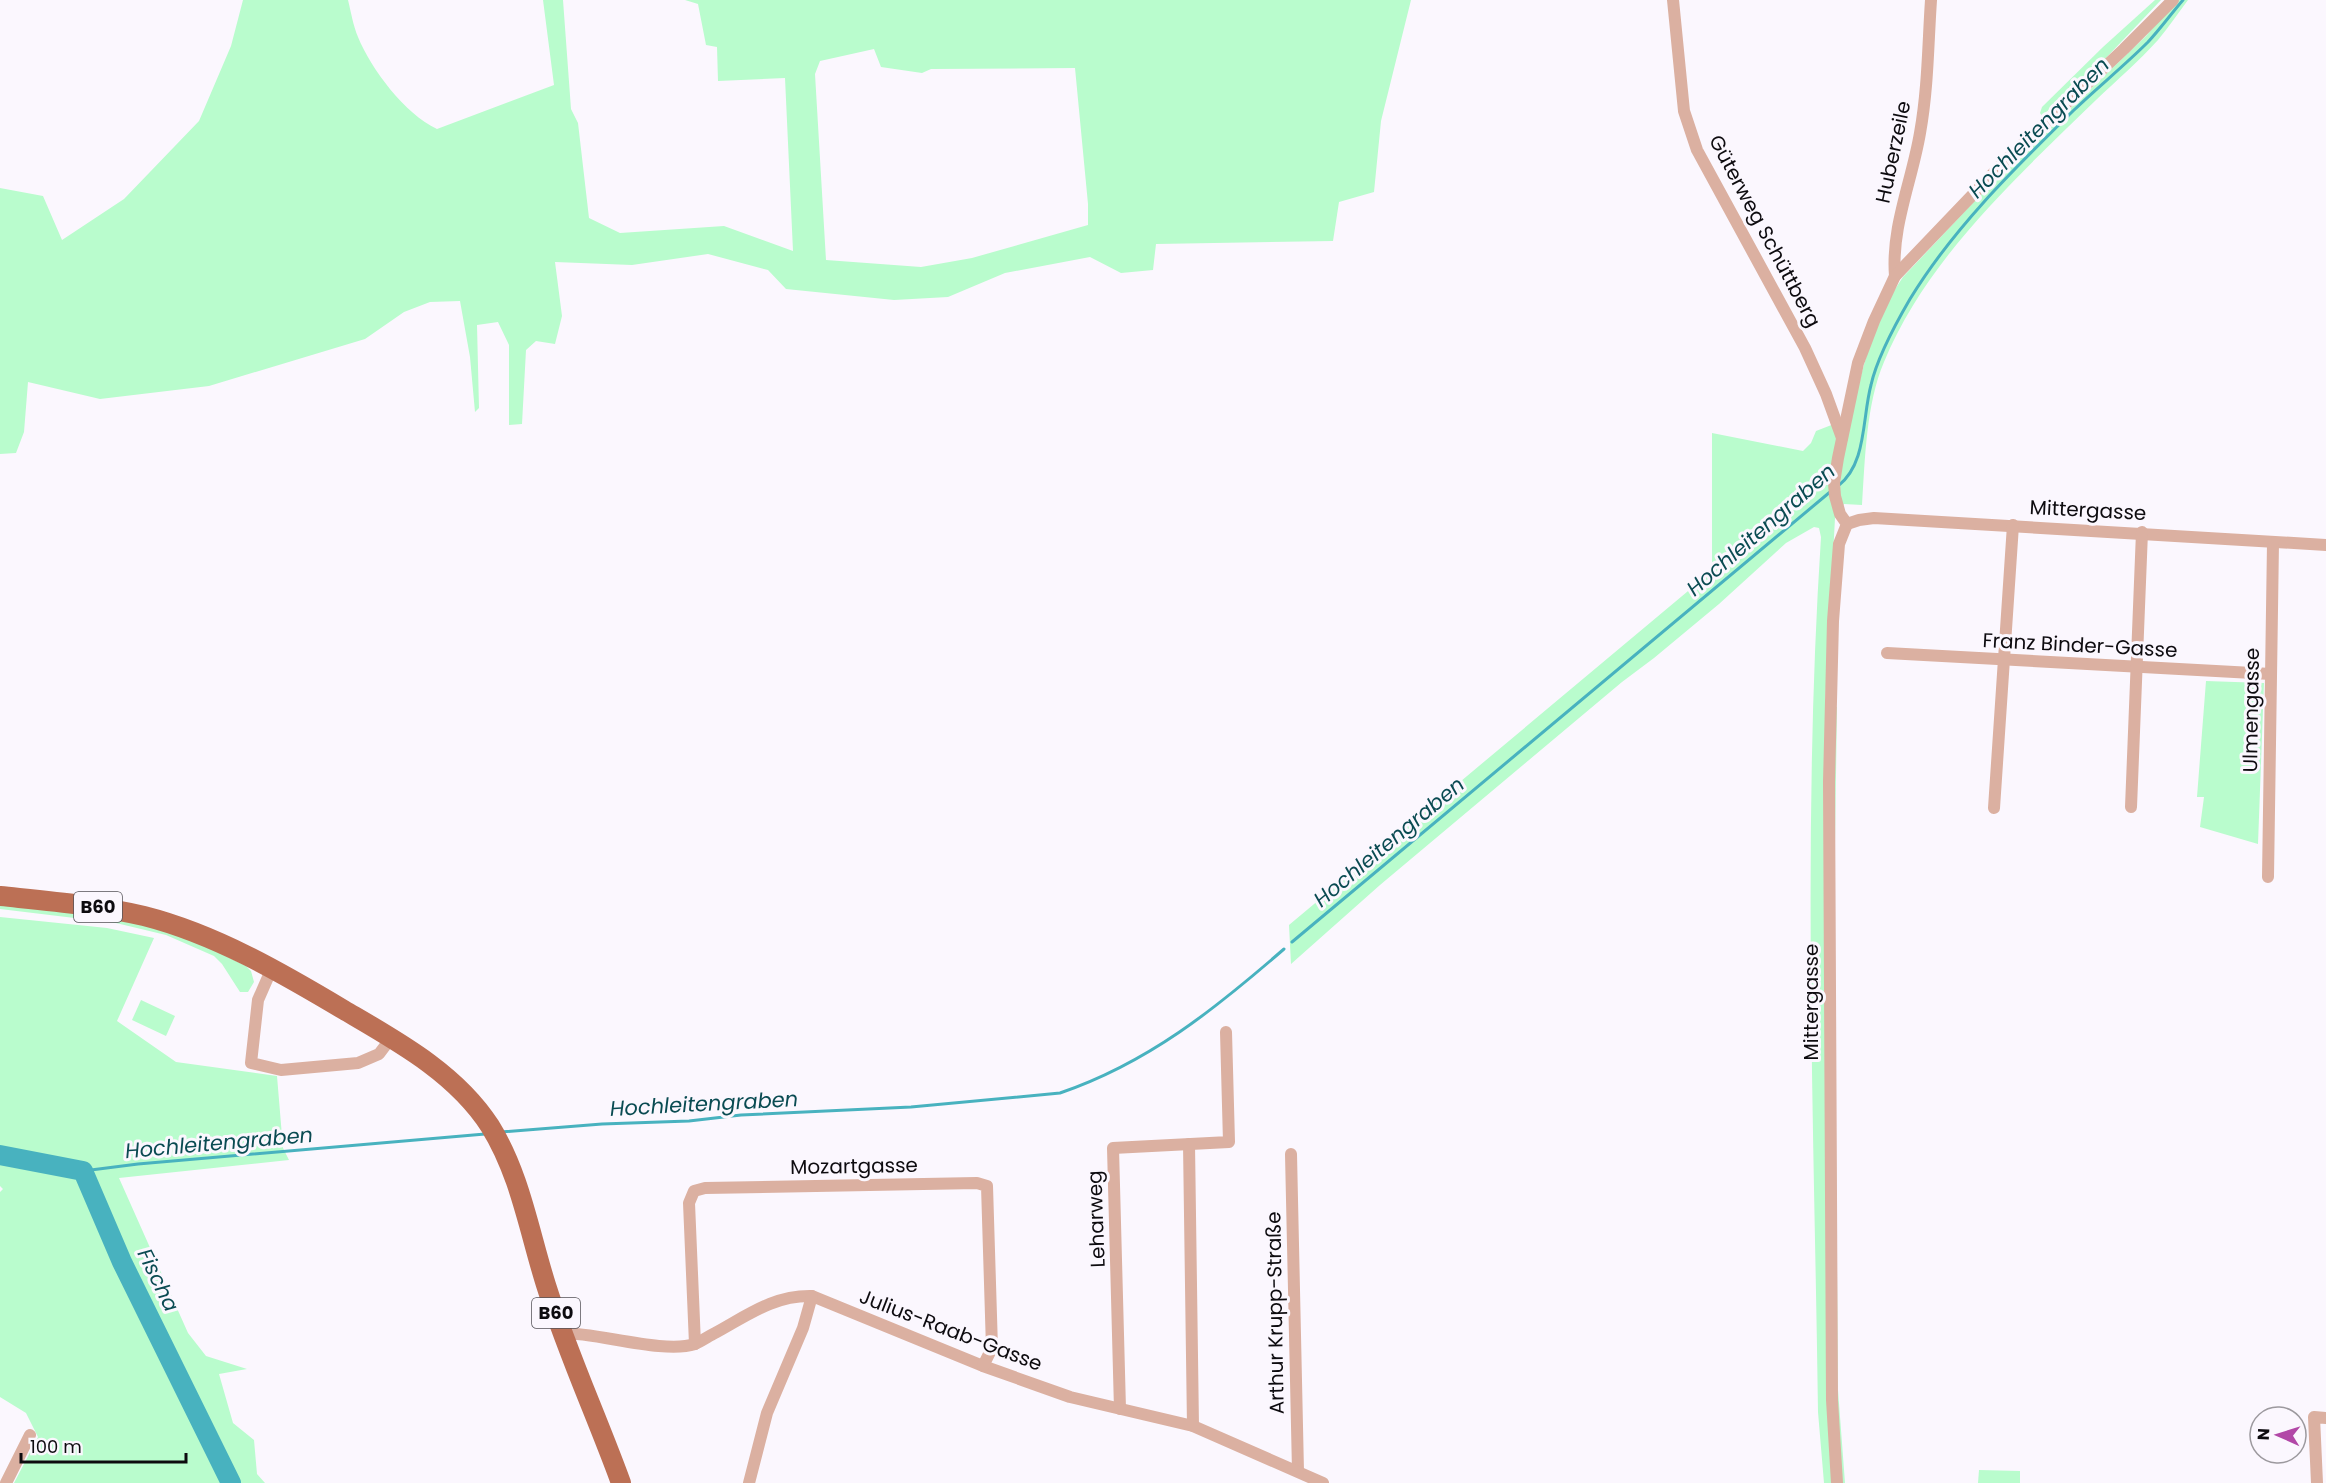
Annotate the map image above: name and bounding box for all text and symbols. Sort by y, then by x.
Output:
water label: Hochleitengraben [1962,51,2116,205]
street label: Huberzeile [1869,98,1917,206]
street label: Güterweg Schüttberg [1702,130,1828,332]
water label: Hochleitengraben [1680,457,1841,602]
street label: Mittergasse [2029,493,2147,527]
street label: Franz Binder-Gasse [1982,626,2178,664]
street label: Ulmengasse [2236,647,2266,773]
water label: Hochleitengraben [1307,770,1470,913]
road number: B60 [74,892,122,922]
street label: Mittergasse [1797,944,1825,1060]
water label: Hochleitengraben [609,1084,799,1123]
water label: Hochleitengraben [124,1120,314,1165]
street label: Mozartgasse [790,1151,918,1181]
street label: Leharweg [1080,1170,1112,1268]
street label: Arthur Krupp-Straße [1259,1211,1291,1415]
water label: Fischa [131,1243,186,1316]
street label: Julius-Raab-Gasse [856,1282,1046,1378]
road number: B60 [532,1298,580,1328]
north arrow [2248,1405,2308,1465]
scale bar [21,1426,186,1464]
text: N [2252,1428,2275,1441]
text: 100 m [30,1434,82,1459]

